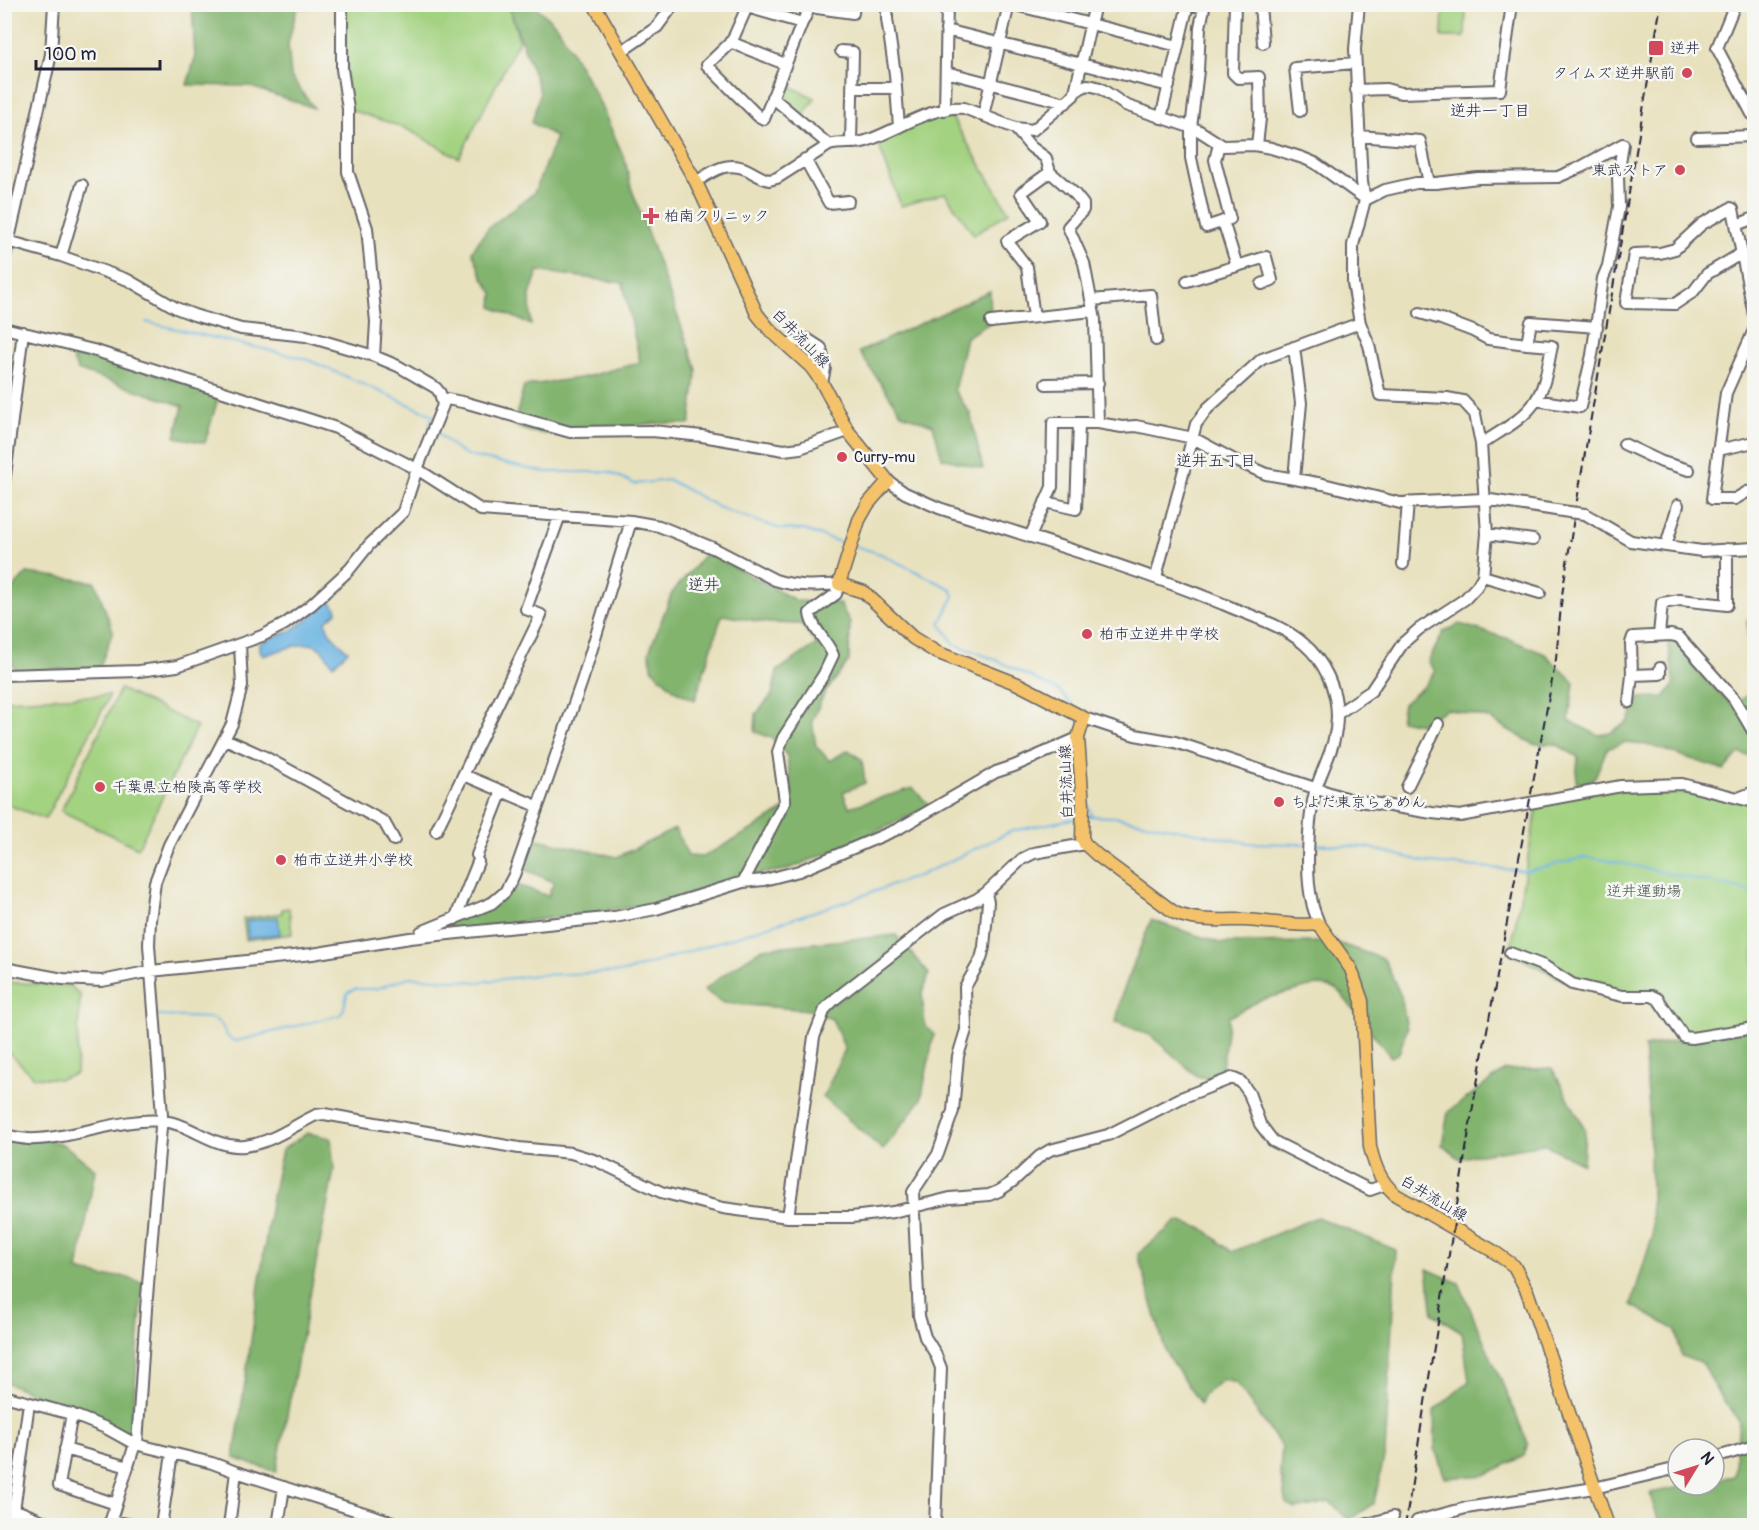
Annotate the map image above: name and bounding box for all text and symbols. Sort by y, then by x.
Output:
scale bar [36,33,160,71]
marker: 逆井 [1647,39,1665,57]
place label: 逆井 [1670,39,1700,58]
text: 100 m [45,43,97,66]
place label: タイムズ 逆井駅前 [1553,64,1675,83]
marker: タイムズ 逆井駅前 [1680,66,1694,80]
district label: 逆井一丁目 [1450,101,1530,121]
place label: 東武ストア [1592,161,1668,180]
marker: 東武ストア [1673,163,1687,177]
marker: 柏南クリニック [642,207,660,225]
place label: 柏南クリニック [664,207,769,226]
street label: 白井流山線 [768,305,834,372]
place label: Curry-mu [854,448,915,467]
marker: Curry-mu [835,450,849,464]
district label: 逆井五丁目 [1176,451,1256,471]
district label: 逆井 [688,575,720,595]
place label: 柏市立逆井中学校 [1099,625,1219,644]
marker: 柏市立逆井中学校 [1080,627,1094,641]
street label: 白井流山線 [1056,744,1077,820]
place label: 千葉県立柏陵高等学校 [112,778,262,797]
marker: 千葉県立柏陵高等学校 [93,780,107,794]
place label: ちよだ東京らぁめん [1291,793,1426,812]
marker: ちよだ東京らぁめん [1272,795,1286,809]
place label: 柏市立逆井小学校 [293,851,413,870]
marker: 柏市立逆井小学校 [274,853,288,867]
park label: 逆井運動場 [1606,882,1682,901]
street label: 白井流山線 [1397,1171,1471,1226]
north arrow [1666,1437,1726,1497]
text: N [1696,1448,1718,1469]

